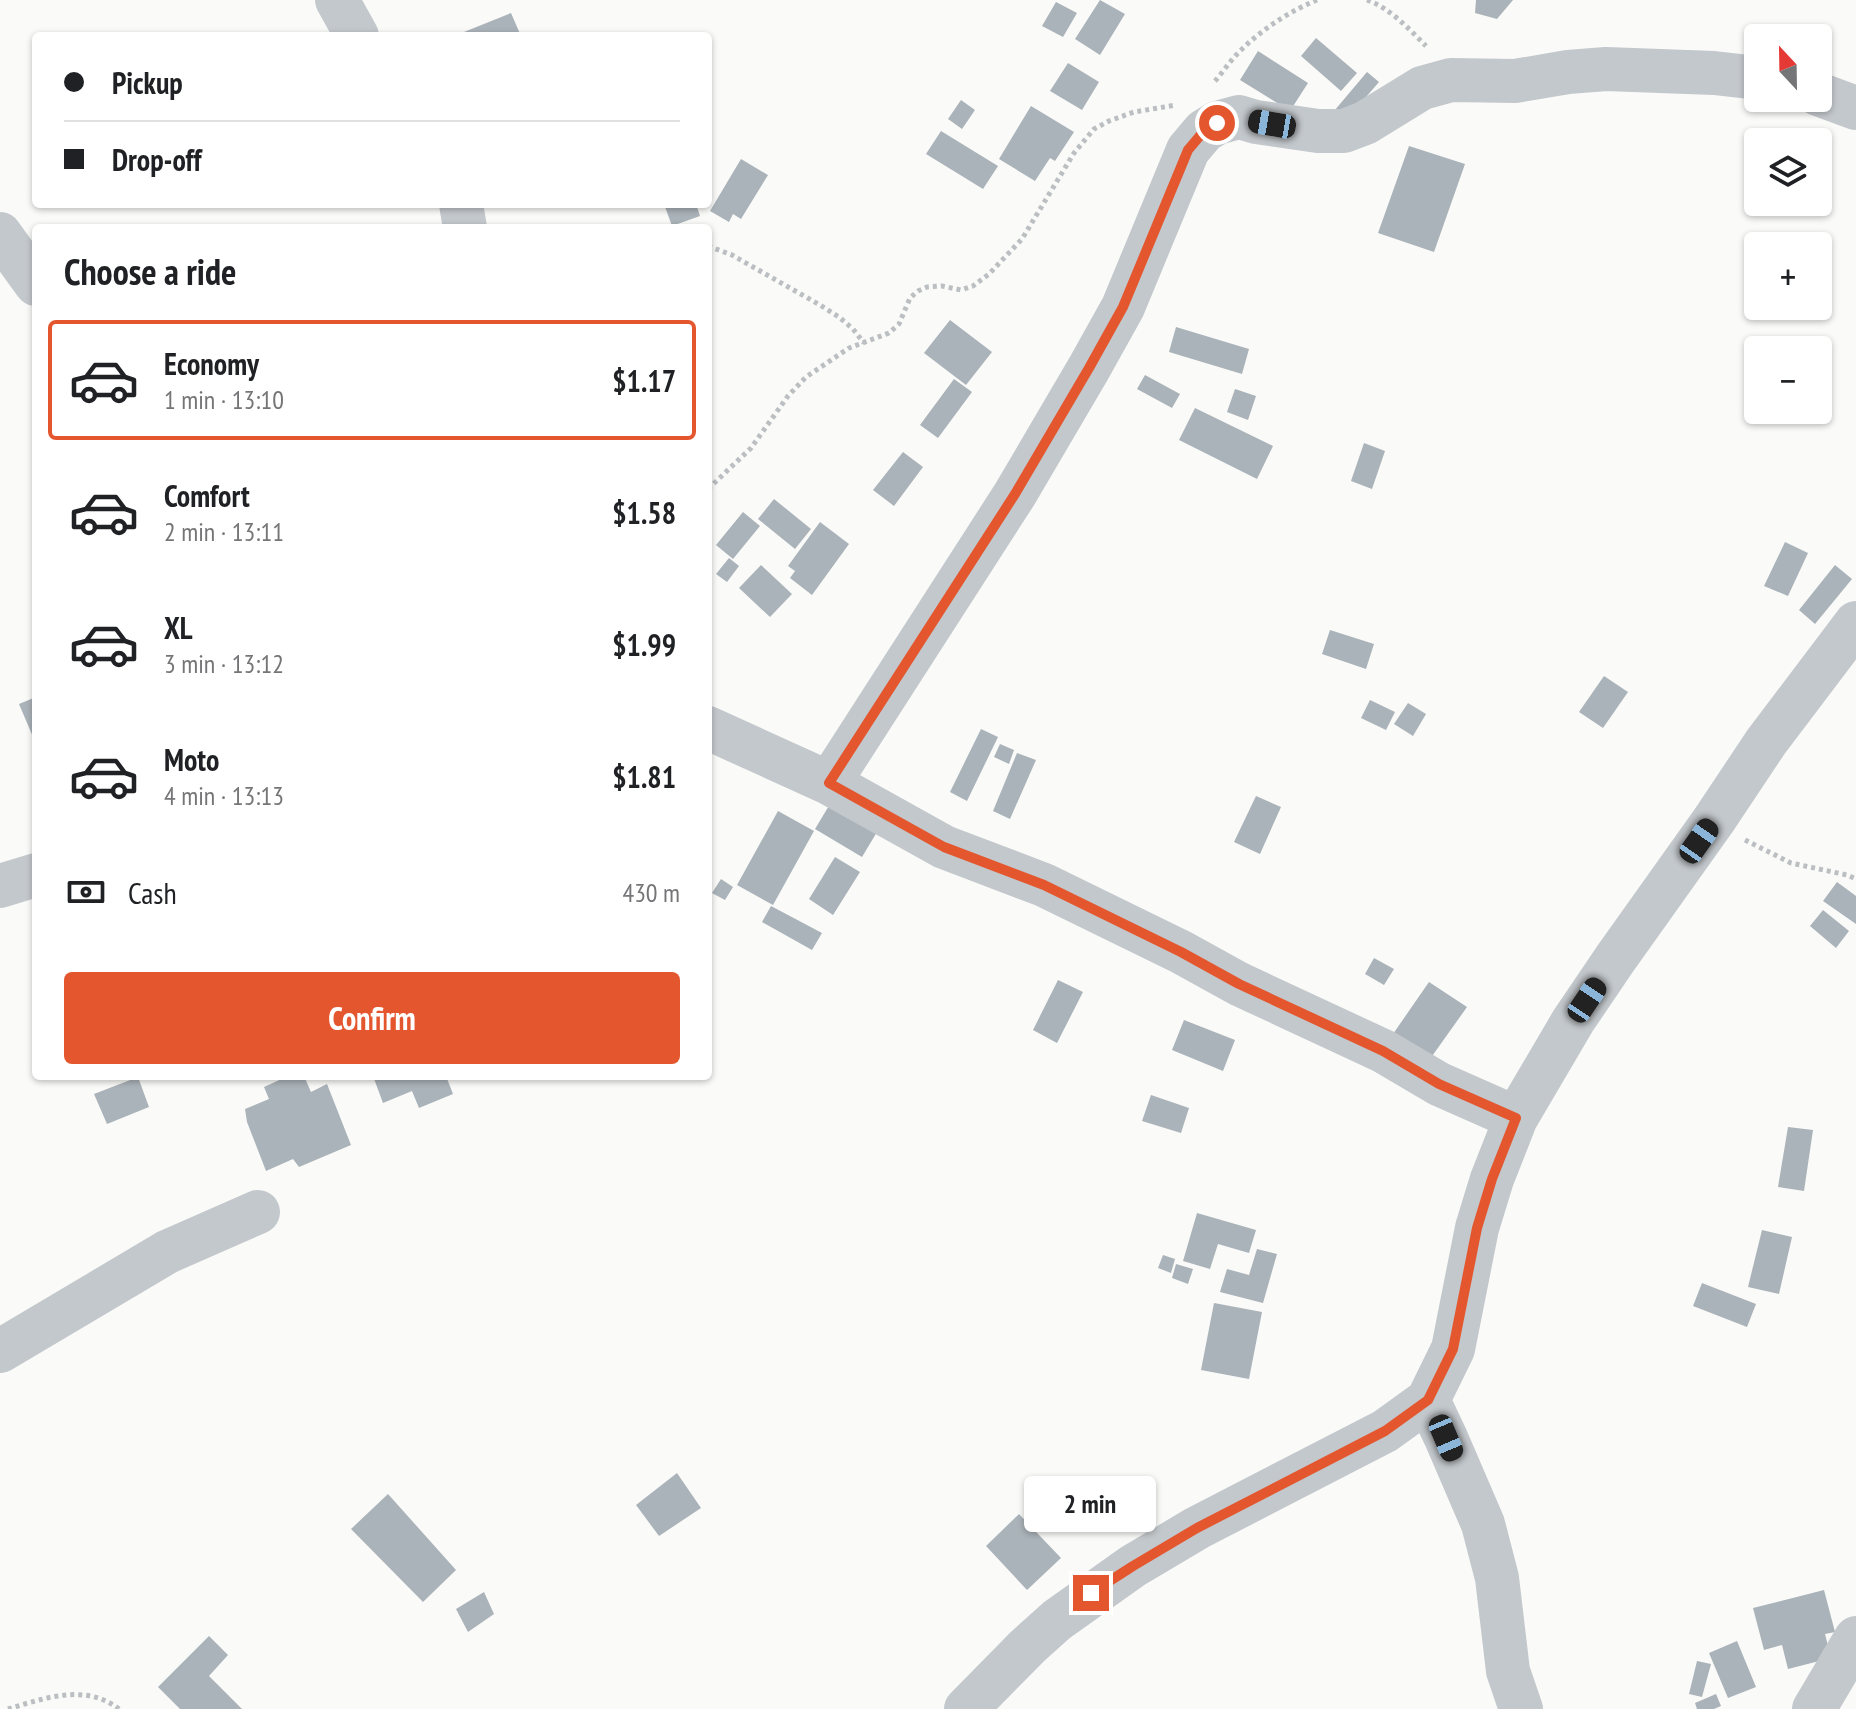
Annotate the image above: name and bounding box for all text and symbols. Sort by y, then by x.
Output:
north arrow [1744,24,1832,112]
map controls [1744,24,1832,424]
text: Pickup [112,63,183,102]
route start [1199,105,1235,141]
car [1246,108,1298,140]
button: layers [1744,128,1832,216]
text: Drop-off [112,140,202,179]
button: + [1744,232,1832,320]
text: Choose a ride [64,248,236,295]
button: − [1744,336,1832,424]
icon: car [68,344,140,416]
text: Economy [164,344,259,383]
text: $1.17 [612,361,676,400]
text: 1 min · 13:10 [164,383,284,416]
icon: car [68,476,140,548]
text: Comfort [164,476,250,515]
text: $1.58 [612,493,676,532]
text: 2 min · 13:11 [164,515,284,548]
icon: car [68,608,140,680]
text: XL [164,608,193,647]
text: $1.99 [612,625,676,664]
text: 3 min · 13:12 [164,647,284,680]
icon: car [68,740,140,812]
text: Moto [164,740,219,779]
text: $1.81 [612,757,676,796]
text: 4 min · 13:13 [164,779,284,812]
car [1675,814,1723,868]
icon: cash [64,870,108,914]
text: Cash [128,873,177,912]
text: 430 m [622,876,680,909]
button: Confirm [64,972,680,1064]
car [1564,973,1610,1027]
car [1426,1411,1466,1465]
callout: 2 min [1025,1477,1157,1533]
text: 2 min [1064,1487,1116,1520]
route end [1073,1575,1109,1611]

